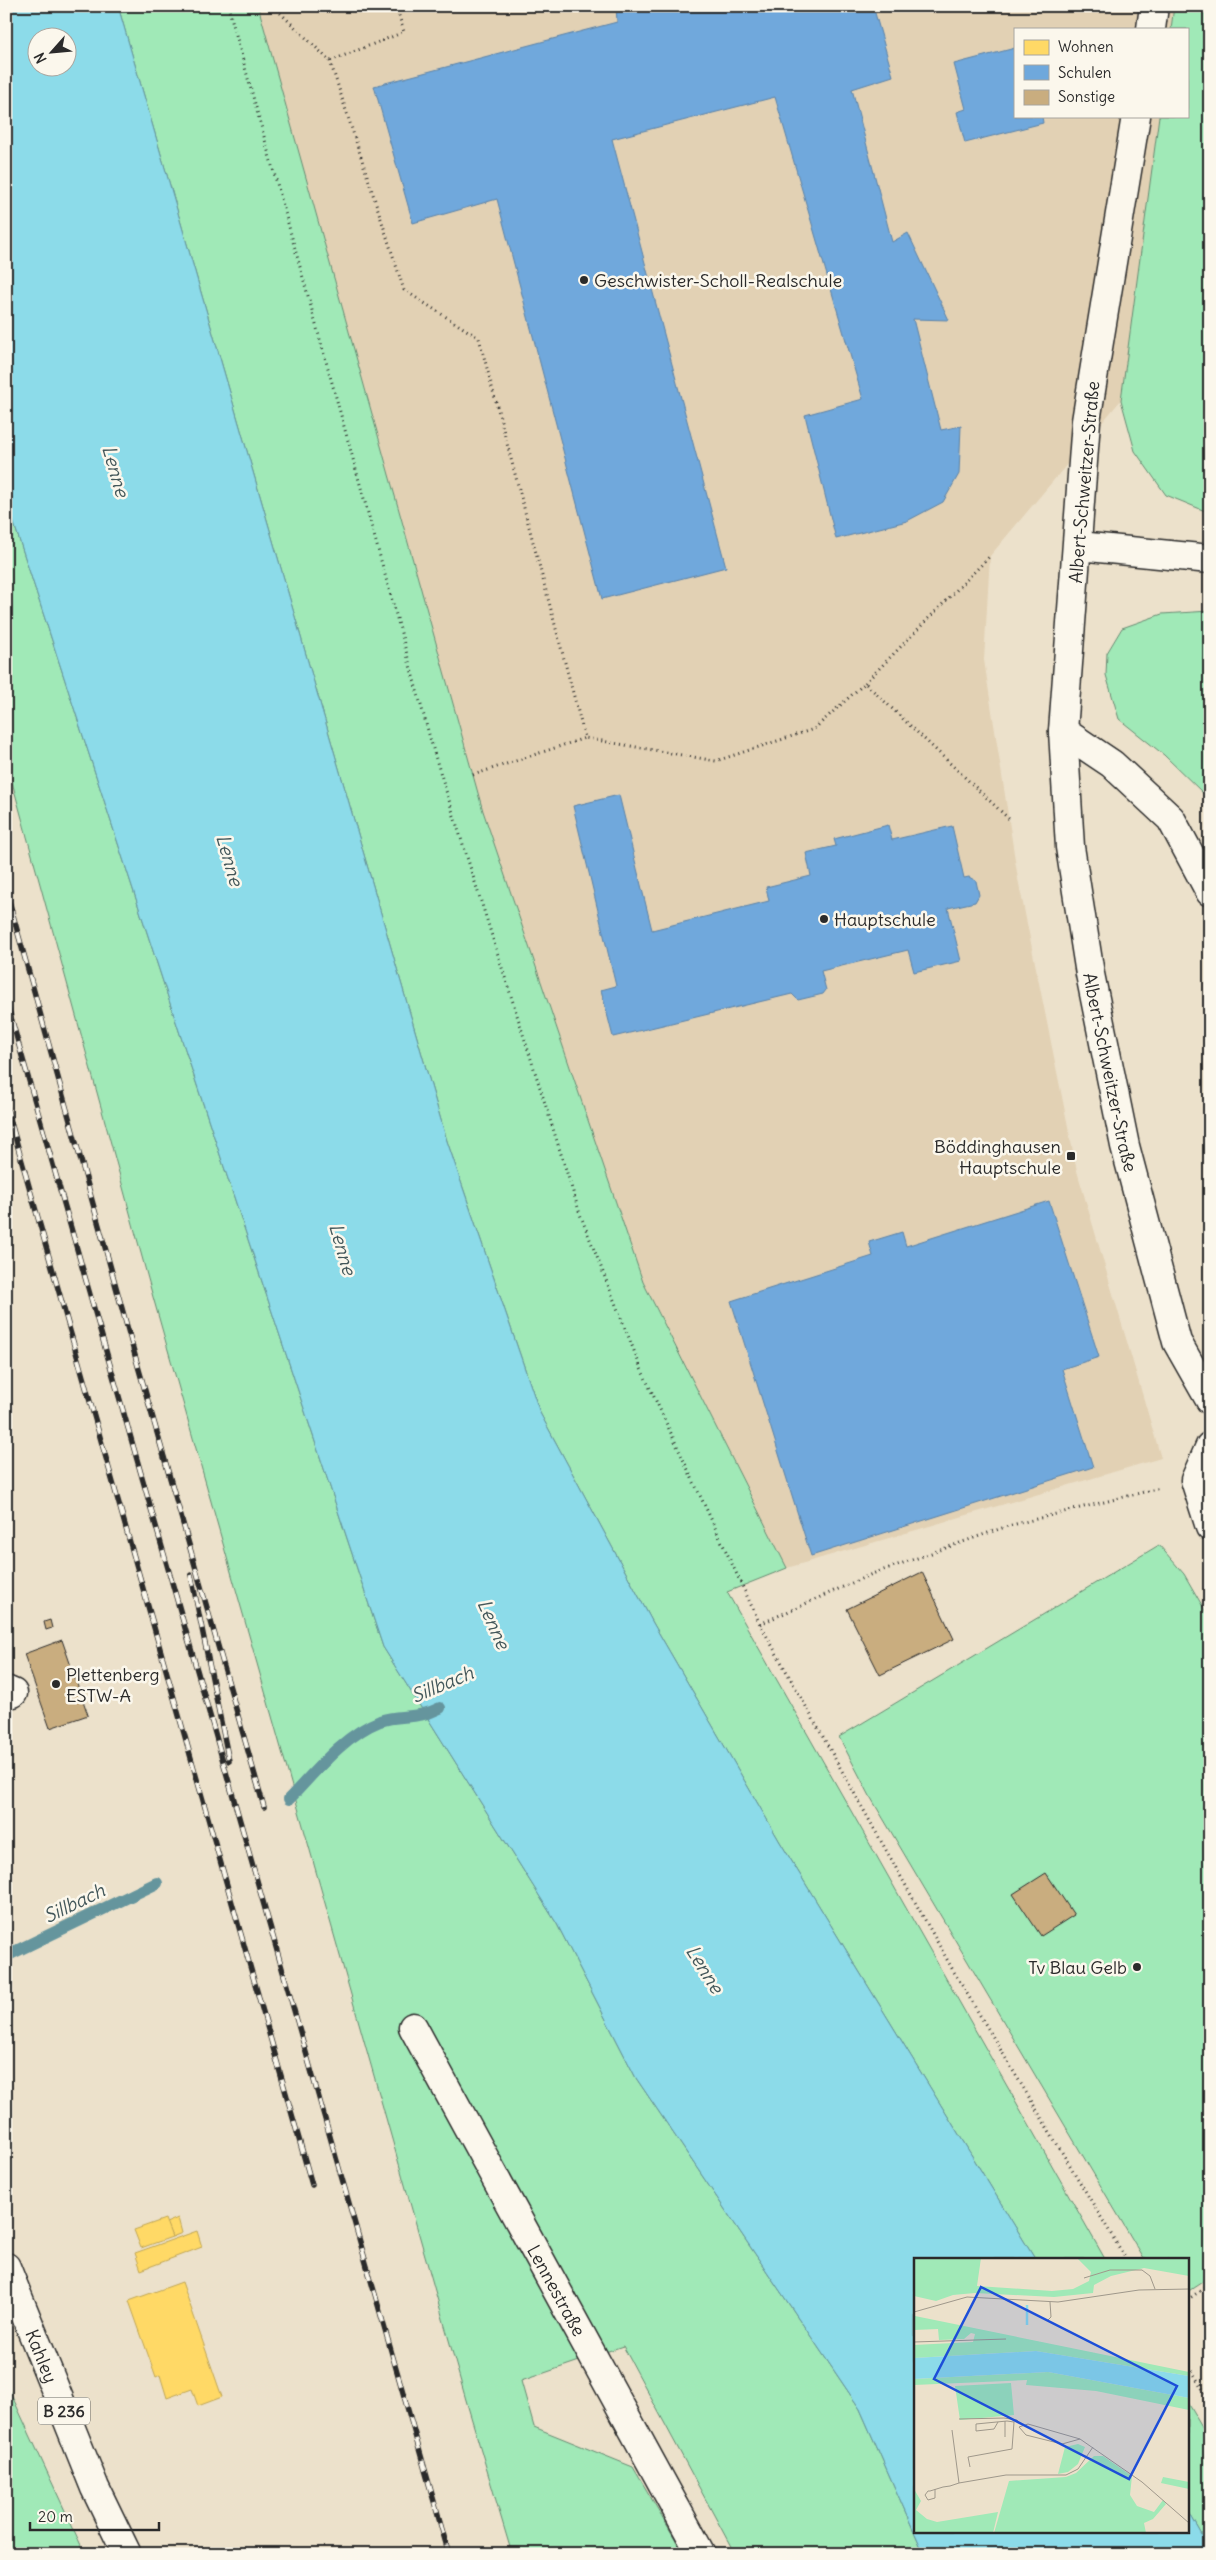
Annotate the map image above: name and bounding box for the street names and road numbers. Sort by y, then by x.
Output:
street label: Albert-Schweitzer-Straße [1064,380,1104,584]
street label: Albert-Schweitzer-Straße [1078,970,1143,1174]
street label: Lennestraße [523,2241,591,2340]
street label: Kahley [21,2326,63,2386]
road number: B 236 [38,2398,90,2424]

